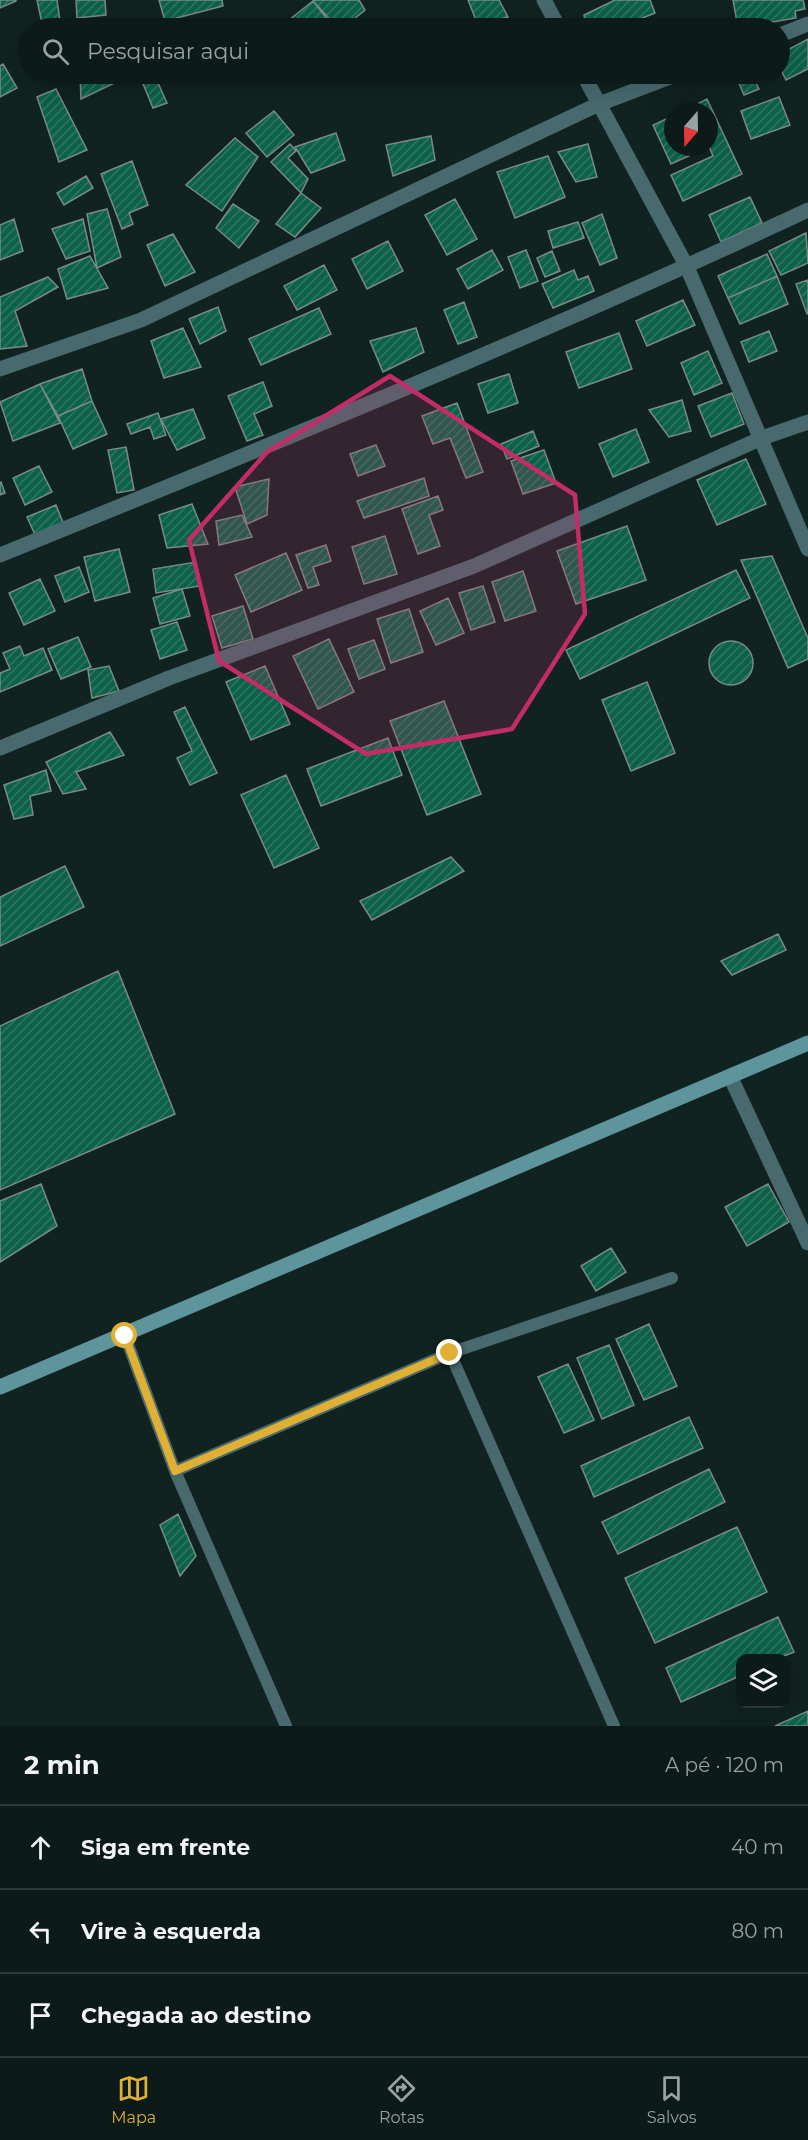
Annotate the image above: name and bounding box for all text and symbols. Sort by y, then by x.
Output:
search box [18,18,790,84]
icon: search [39,35,72,68]
text: Pesquisar aqui [87,38,249,65]
north arrow [664,102,718,156]
route start [111,1322,137,1348]
route end [436,1339,462,1365]
map controls [736,1654,790,1708]
button: layers [736,1654,790,1708]
text: 2 min [24,1749,100,1781]
text: A pé · 120 m [665,1753,784,1777]
icon: ahead [24,1831,57,1864]
text: Siga em frente [81,1834,250,1861]
text: 40 m [731,1835,784,1859]
icon: left [24,1915,57,1948]
text: Vire à esquerda [81,1918,261,1945]
text: 80 m [732,1919,784,1943]
icon: arrive [24,1999,57,2032]
text: Chegada ao destino [81,2002,311,2029]
tab: Mapa [111,2072,156,2127]
tab: Rotas [379,2072,424,2127]
tab: Salvos [647,2072,697,2127]

